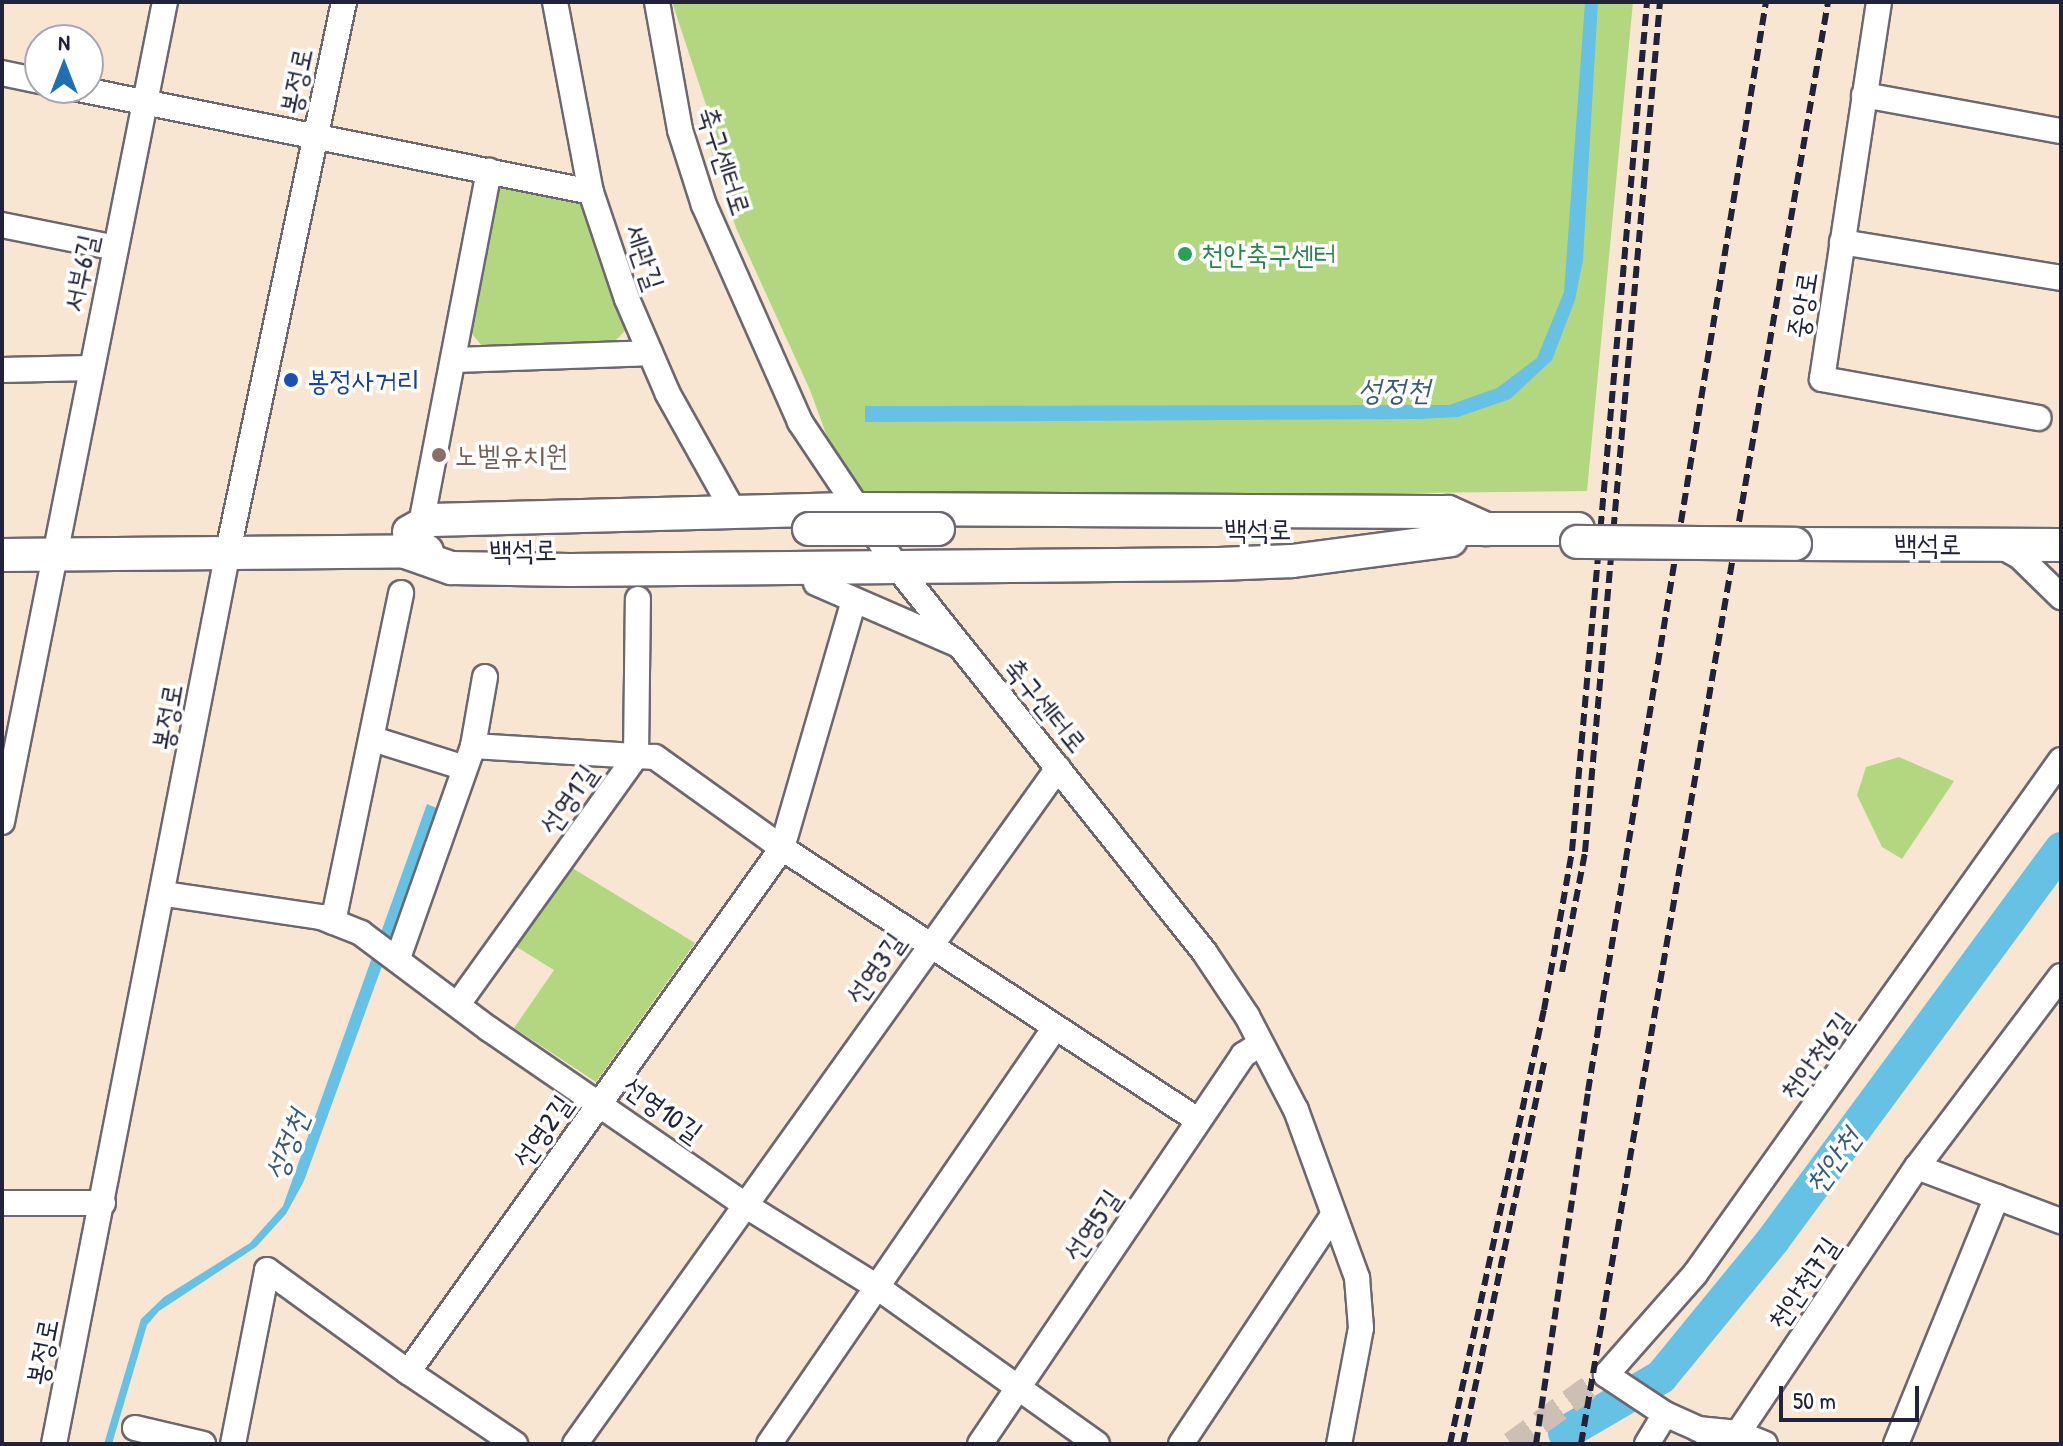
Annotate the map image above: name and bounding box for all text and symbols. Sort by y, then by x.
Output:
north arrow [24,24,104,104]
text: N [58,27,70,57]
street label: 봉정로 [273,44,319,118]
street label: 축구센터로 [692,102,758,220]
street label: 세관길 [618,220,672,294]
street label: 서부6길 [55,231,105,315]
place label: 천안축구센터 [1201,237,1336,271]
marker: 천안축구센터 [1176,245,1194,263]
street label: 중앙로 [1780,269,1824,341]
place label: 봉정사거리 [307,363,420,397]
marker: 봉정사거리 [282,371,300,389]
water label: 성정천 [1358,371,1430,407]
place label: 노벨유치원 [455,438,568,472]
marker: 노벨유치원 [430,446,448,464]
street label: 백석로 [1224,512,1292,546]
street label: 백석로 [1894,527,1962,561]
street label: 백석로 [489,533,557,567]
street label: 축구센터로 [997,651,1095,759]
street label: 봉정로 [145,681,189,753]
street label: 선영1길 [532,758,604,840]
street label: 선영3길 [838,926,912,1010]
street label: 천안천6길 [1773,1005,1859,1107]
street label: 선영10길 [617,1069,709,1149]
street label: 선영2길 [505,1088,579,1174]
water label: 성정천 [256,1105,316,1185]
water label: 천안천 [1796,1121,1868,1201]
street label: 선영5길 [1056,1183,1128,1267]
street label: 천안천7길 [1760,1231,1846,1335]
street label: 봉정로 [19,1316,65,1388]
scale bar [1783,1370,1923,1420]
text: 50 m [1793,1384,1836,1416]

